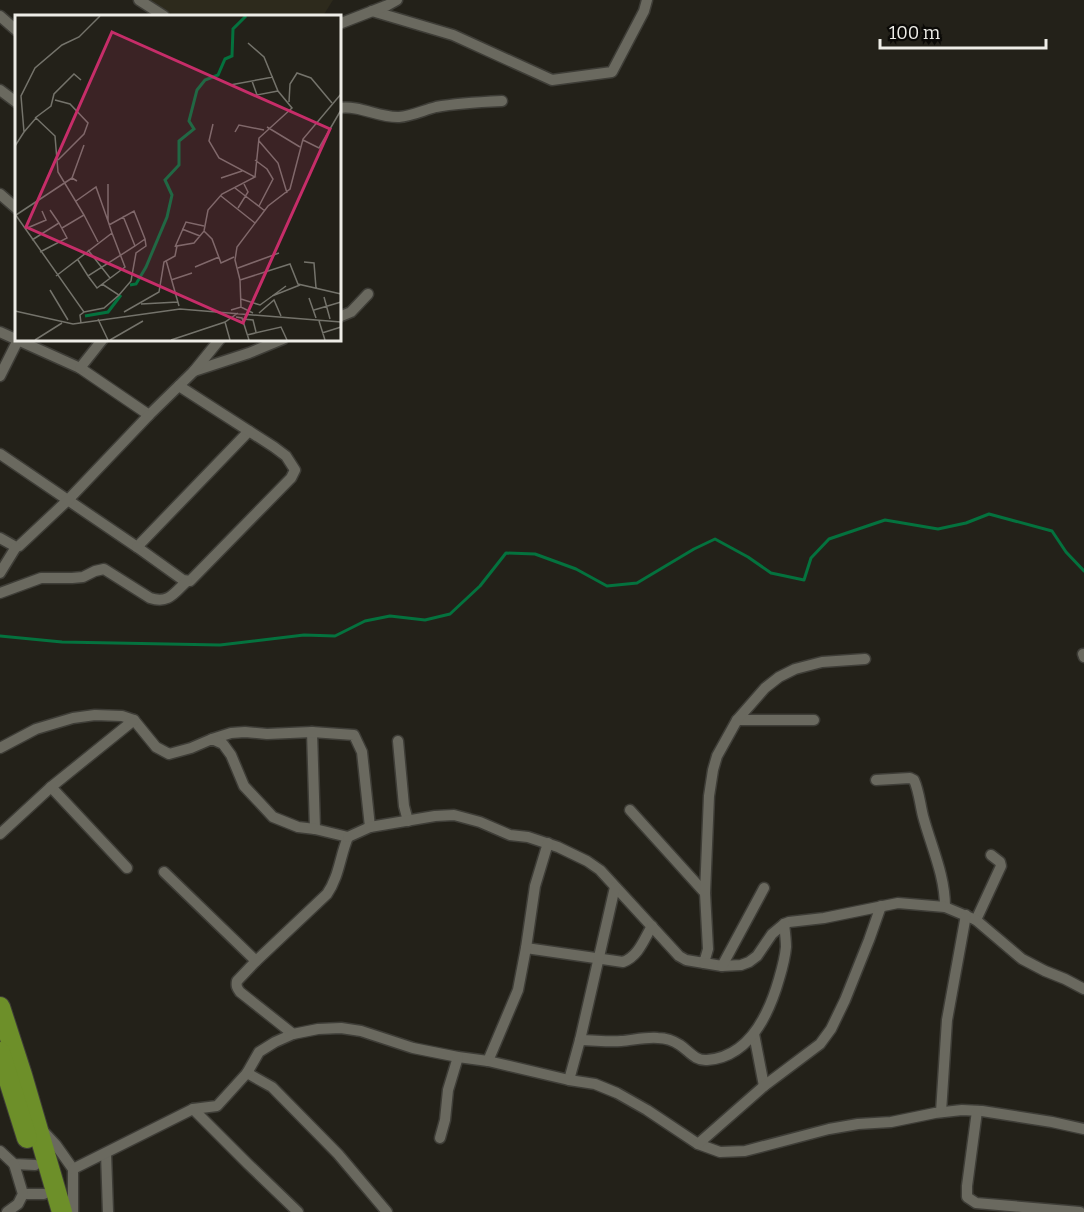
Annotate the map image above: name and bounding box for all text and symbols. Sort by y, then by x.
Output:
scale bar [880,12,1046,50]
inset map [15,15,340,340]
text: 100 m [889,22,940,44]

